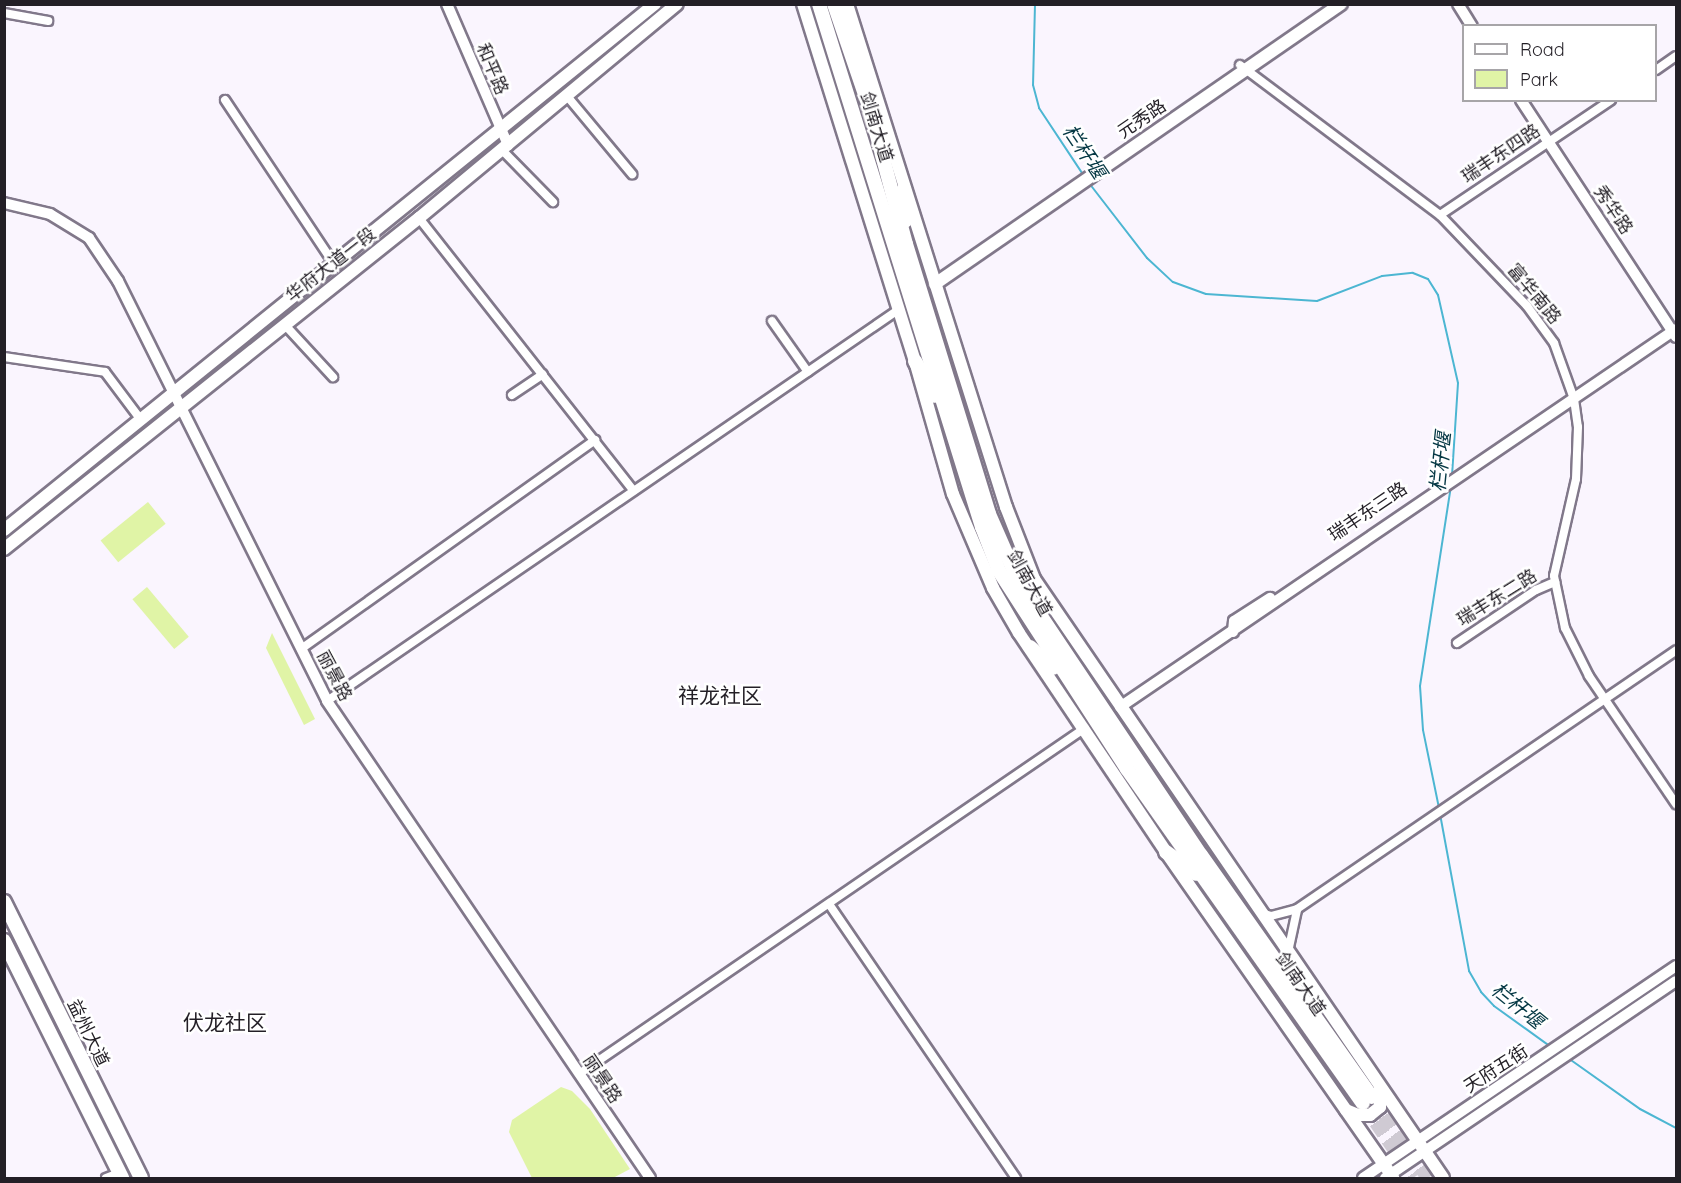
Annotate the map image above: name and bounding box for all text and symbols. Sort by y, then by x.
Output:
legend [1462,24,1657,102]
text: Road [1520,38,1565,61]
street label: 和平路 [472,40,512,98]
text: Park [1520,68,1558,91]
street label: 剑南大道 [855,89,897,165]
street label: 元秀路 [1114,95,1170,143]
water label: 栏杆堰 [1058,119,1112,183]
street label: 瑞丰东四路 [1458,120,1544,188]
street label: 秀华路 [1589,182,1637,238]
street label: 华府大道一段 [282,223,380,307]
street label: 富华南路 [1503,259,1565,329]
water label: 栏杆堰 [1425,431,1455,493]
street label: 瑞丰东三路 [1325,478,1411,546]
street label: 剑南大道 [1002,546,1056,620]
street label: 瑞丰东二路 [1453,565,1541,631]
street label: 丽景路 [312,647,356,705]
district label: 祥龙社区 [678,682,762,708]
street label: 剑南大道 [1271,948,1329,1020]
water label: 栏杆堰 [1487,977,1549,1033]
street label: 益州大道 [63,996,113,1070]
district label: 伏龙社区 [183,1009,267,1035]
street label: 天府五街 [1460,1040,1532,1098]
street label: 丽景路 [578,1051,626,1107]

